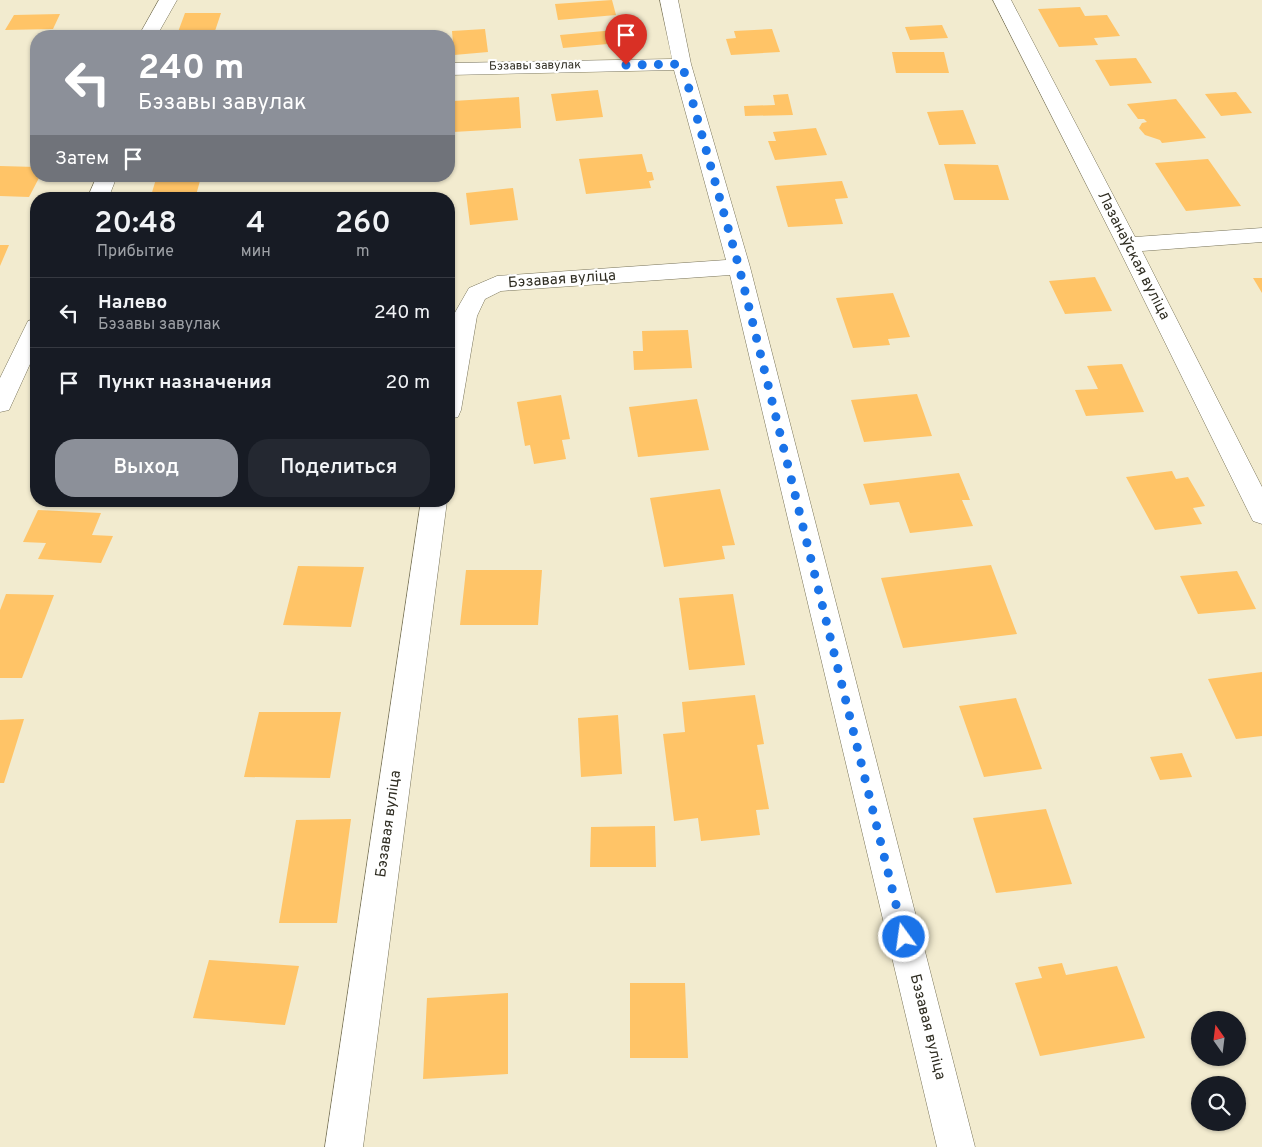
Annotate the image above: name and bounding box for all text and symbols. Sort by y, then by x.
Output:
pin [605,14,647,65]
icon: arrive [612,21,640,49]
text: 240 m [138,47,244,91]
icon: left [55,50,120,115]
street label: Бэзавы завулак [489,57,581,75]
text: Бэзавы завулак [138,90,307,117]
icon: arrive [119,145,147,173]
text: Затем [55,147,109,171]
street label: Лазанаўская вуліца [1092,189,1174,323]
text: 20:48 [94,206,177,243]
text: 4 [246,206,265,243]
text: 260 [335,206,391,243]
text: Прибытие [97,242,174,262]
text: мин [241,242,271,262]
text: m [356,242,370,262]
street label: Бэзавая вуліца [507,267,617,293]
text: Налево [98,291,167,315]
icon: left [55,299,83,327]
text: 240 m [374,301,430,325]
text: Бэзавы завулак [98,315,221,335]
icon: arrive [55,369,83,397]
text: Пункт назначения [98,371,272,395]
text: 20 m [386,371,430,395]
button: Выход [55,439,238,497]
button: Поделиться [248,439,430,497]
street label: Бэзавая вуліца [372,769,406,879]
position arrow [877,910,929,962]
street label: Бэзавая вуліца [905,972,949,1082]
north arrow [1191,1011,1246,1066]
map controls [1191,1011,1246,1131]
button: search [1191,1076,1246,1131]

